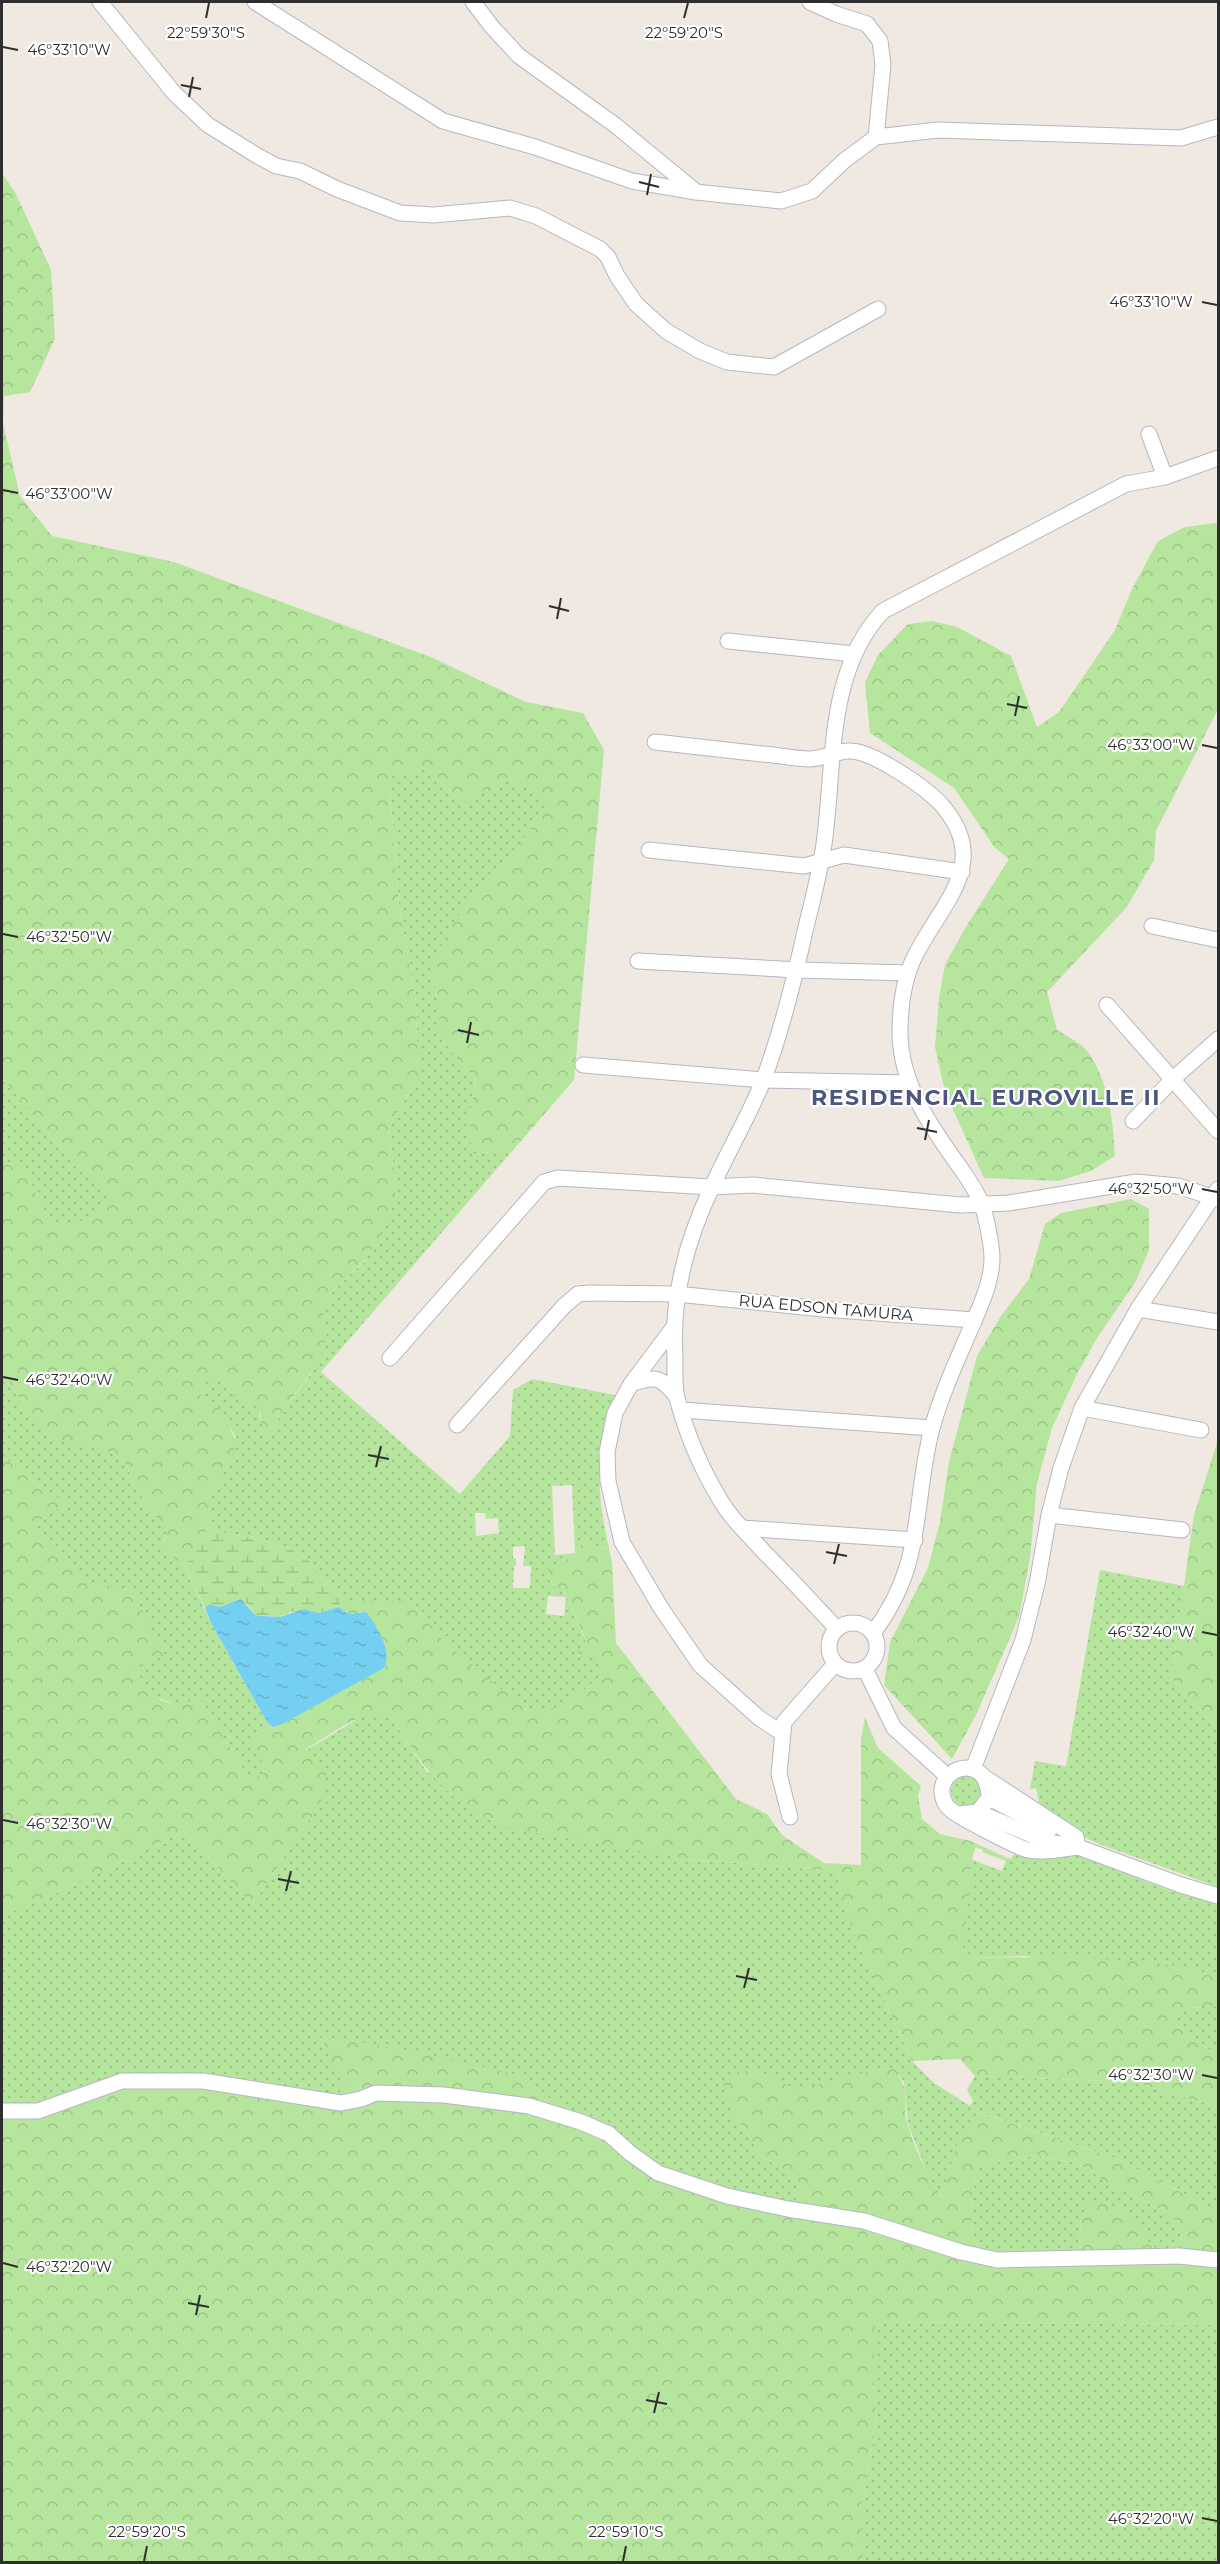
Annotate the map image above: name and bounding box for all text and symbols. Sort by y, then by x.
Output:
text: 22°59'30"S [167,23,245,42]
text: 22°59'20"S [645,23,723,42]
text: 46°33'10"W [27,40,111,59]
text: 46°33'10"W [1109,292,1193,311]
text: 46°33'00"W [25,484,113,503]
text: 46°33'00"W [1107,735,1195,754]
text: 46°32'50"W [26,927,112,946]
district label: RESIDENCIAL EUROVILLE II [811,1084,1161,1111]
text: 46°32'50"W [1108,1179,1194,1198]
street label: RUA EDSON TAMURA [738,1291,915,1325]
text: 46°32'40"W [26,1370,113,1389]
text: 46°32'40"W [1108,1622,1195,1641]
text: 46°32'30"W [26,1814,112,1833]
text: 46°32'30"W [1108,2065,1194,2084]
text: 46°32'20"W [26,2257,113,2276]
text: 46°32'20"W [1108,2509,1195,2528]
text: 22°59'20"S [108,2522,186,2541]
text: 22°59'10"S [588,2522,664,2541]

